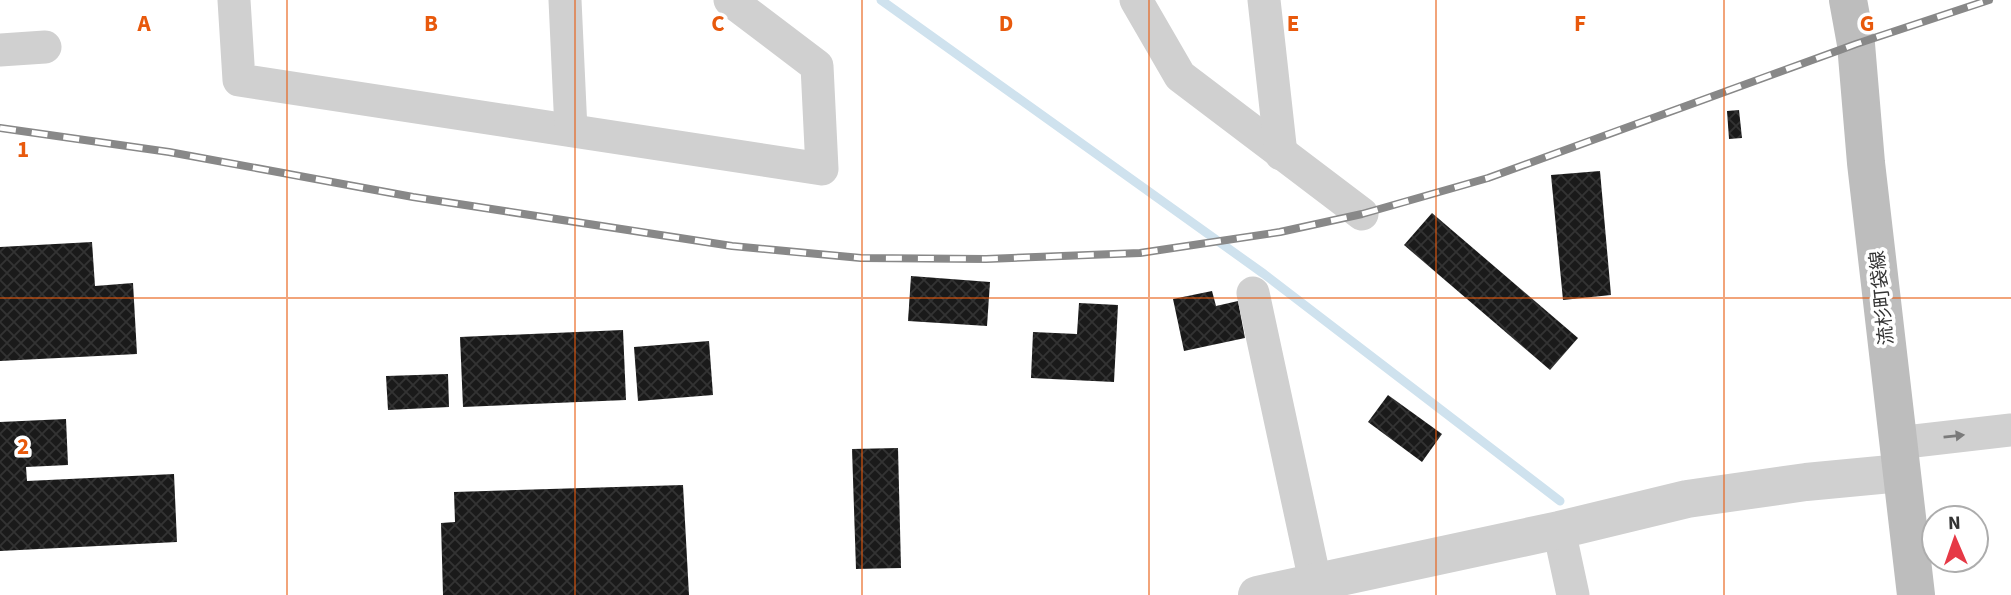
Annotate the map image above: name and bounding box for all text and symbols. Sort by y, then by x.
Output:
text: A [136,7,151,40]
text: B [424,7,438,40]
text: C [711,7,725,40]
text: D [999,7,1013,40]
text: E [1287,7,1299,40]
text: F [1574,7,1586,40]
text: G [1860,7,1874,40]
text: 1 [17,133,29,166]
street label: 流杉町袋線 [1864,249,1901,347]
text: 2 [17,430,29,463]
one-way arrow [1943,431,1965,442]
north arrow [1920,504,1990,574]
text: N [1948,510,1961,537]

